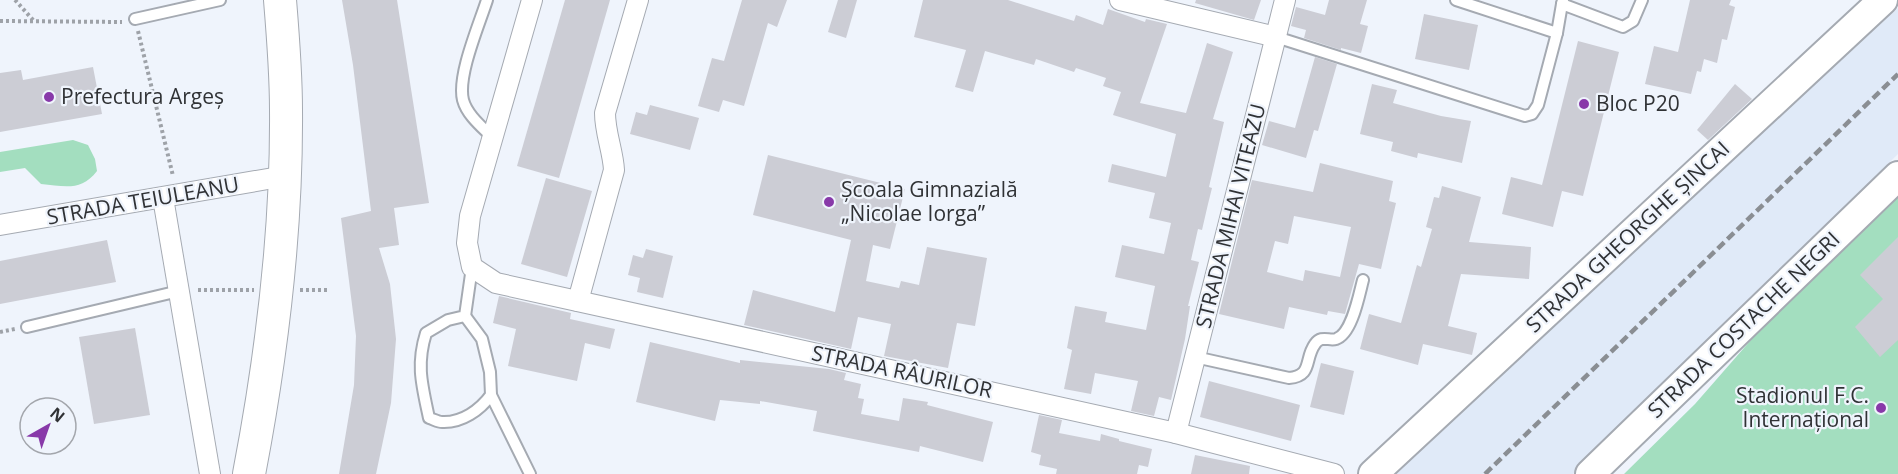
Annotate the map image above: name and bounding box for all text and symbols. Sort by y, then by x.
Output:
place label: Prefectura Argeș [61,82,224,110]
place label: Bloc P20 [1596,89,1680,117]
marker: Prefectura Argeș [42,90,56,104]
marker: Bloc P20 [1577,97,1591,111]
street label: STRADA MIHAI VITEAZU [1189,101,1271,331]
street label: STRADA GHEORGHE ȘINCAI [1520,134,1735,338]
street label: STRADA TEIULEANU [45,169,241,231]
place label: Școala Gimnazială „Nicolae Iorga” [841,175,1018,227]
marker: Școala Gimnazială „Nicolae Iorga” [822,195,836,209]
street label: STRADA COSTACHE NEGRI [1641,225,1845,423]
street label: STRADA RÂURILOR [809,338,995,404]
place label: Stadionul F.C. Internațional [1736,381,1869,433]
north arrow [18,396,78,456]
marker: Stadionul F.C. Internațional [1874,401,1888,415]
text: N [46,402,70,427]

